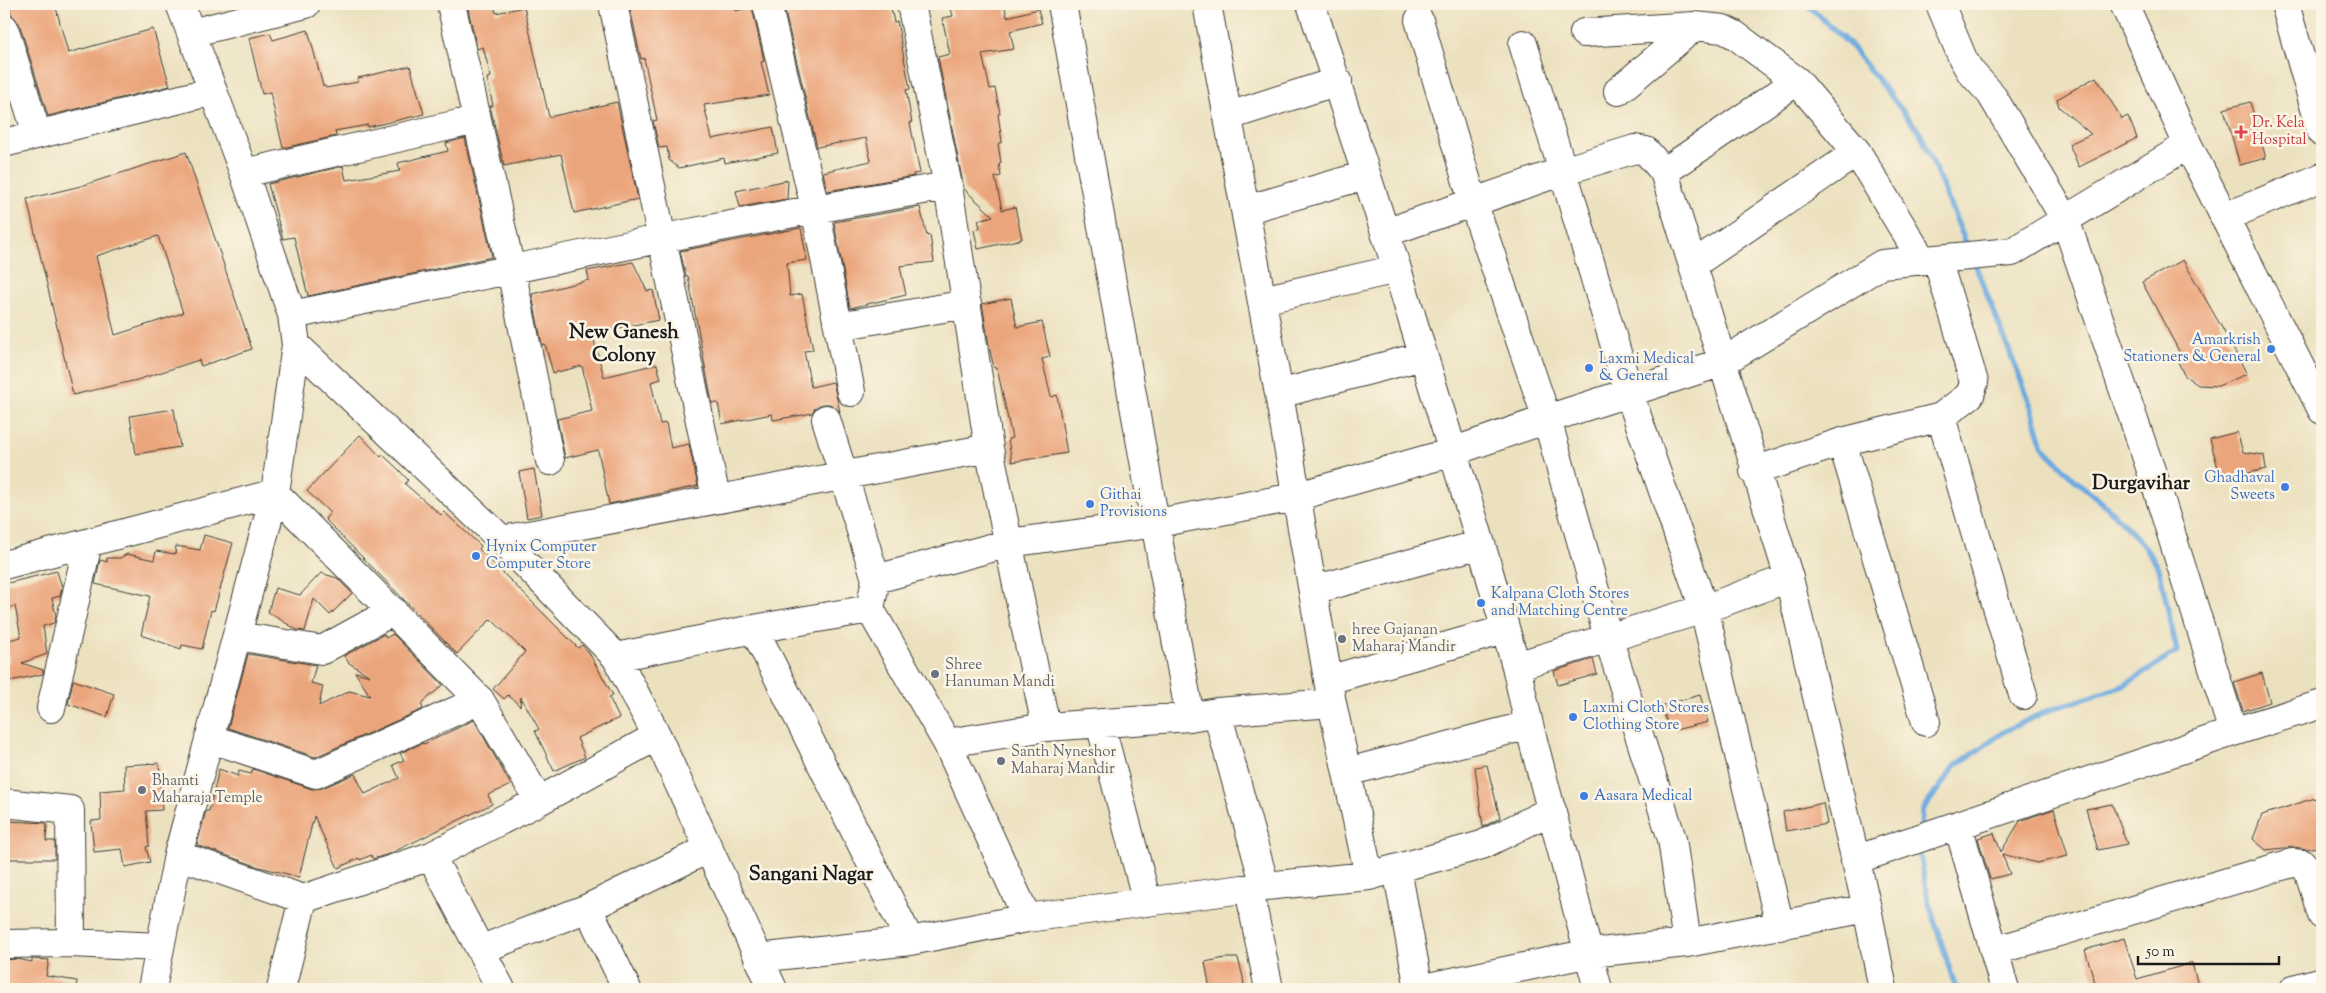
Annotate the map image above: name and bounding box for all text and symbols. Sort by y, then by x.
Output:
place label: Dr. Kela Hospital [2252,113,2307,151]
marker: Dr. Kela Hospital [2234,125,2248,139]
district label: New Ganesh Colony [569,319,679,371]
place label: Amarkrish Stationers & General [2123,330,2261,368]
marker: Amarkrish Stationers & General [2265,343,2277,355]
place label: Laxmi Medical & General [1599,349,1694,387]
marker: Laxmi Medical & General [1583,362,1595,374]
place label: Ghadhaval Sweets [2204,468,2275,506]
district label: Durgavihar [2092,470,2190,499]
marker: Ghadhaval Sweets [2279,481,2291,493]
place label: Githai Provisions [1100,485,1167,523]
marker: Githai Provisions [1084,498,1096,510]
place label: Hynix Computer Computer Store [486,537,597,575]
marker: Hynix Computer Computer Store [470,550,482,562]
place label: Kalpana Cloth Stores and Matching Centre [1491,584,1629,622]
marker: Kalpana Cloth Stores and Matching Centre [1475,597,1487,609]
place label: hree Gajanan Maharaj Mandir [1352,620,1456,658]
marker: hree Gajanan Maharaj Mandir [1336,633,1348,645]
place label: Shree Hanuman Mandi [945,655,1055,693]
marker: Shree Hanuman Mandi [929,668,941,680]
place label: Laxmi Cloth Stores Clothing Store [1583,698,1709,736]
marker: Laxmi Cloth Stores Clothing Store [1567,711,1579,723]
place label: Santh Nyneshor Maharaj Mandir [1011,742,1117,780]
marker: Santh Nyneshor Maharaj Mandir [995,755,1007,767]
place label: Bhamti Maharaja Temple [152,771,263,809]
marker: Bhamti Maharaja Temple [136,784,148,796]
place label: Aasara Medical [1594,786,1693,807]
marker: Aasara Medical [1578,790,1590,802]
district label: Sangani Nagar [749,861,874,890]
scale bar [2138,933,2280,965]
text: 50 m [2145,942,2175,963]

